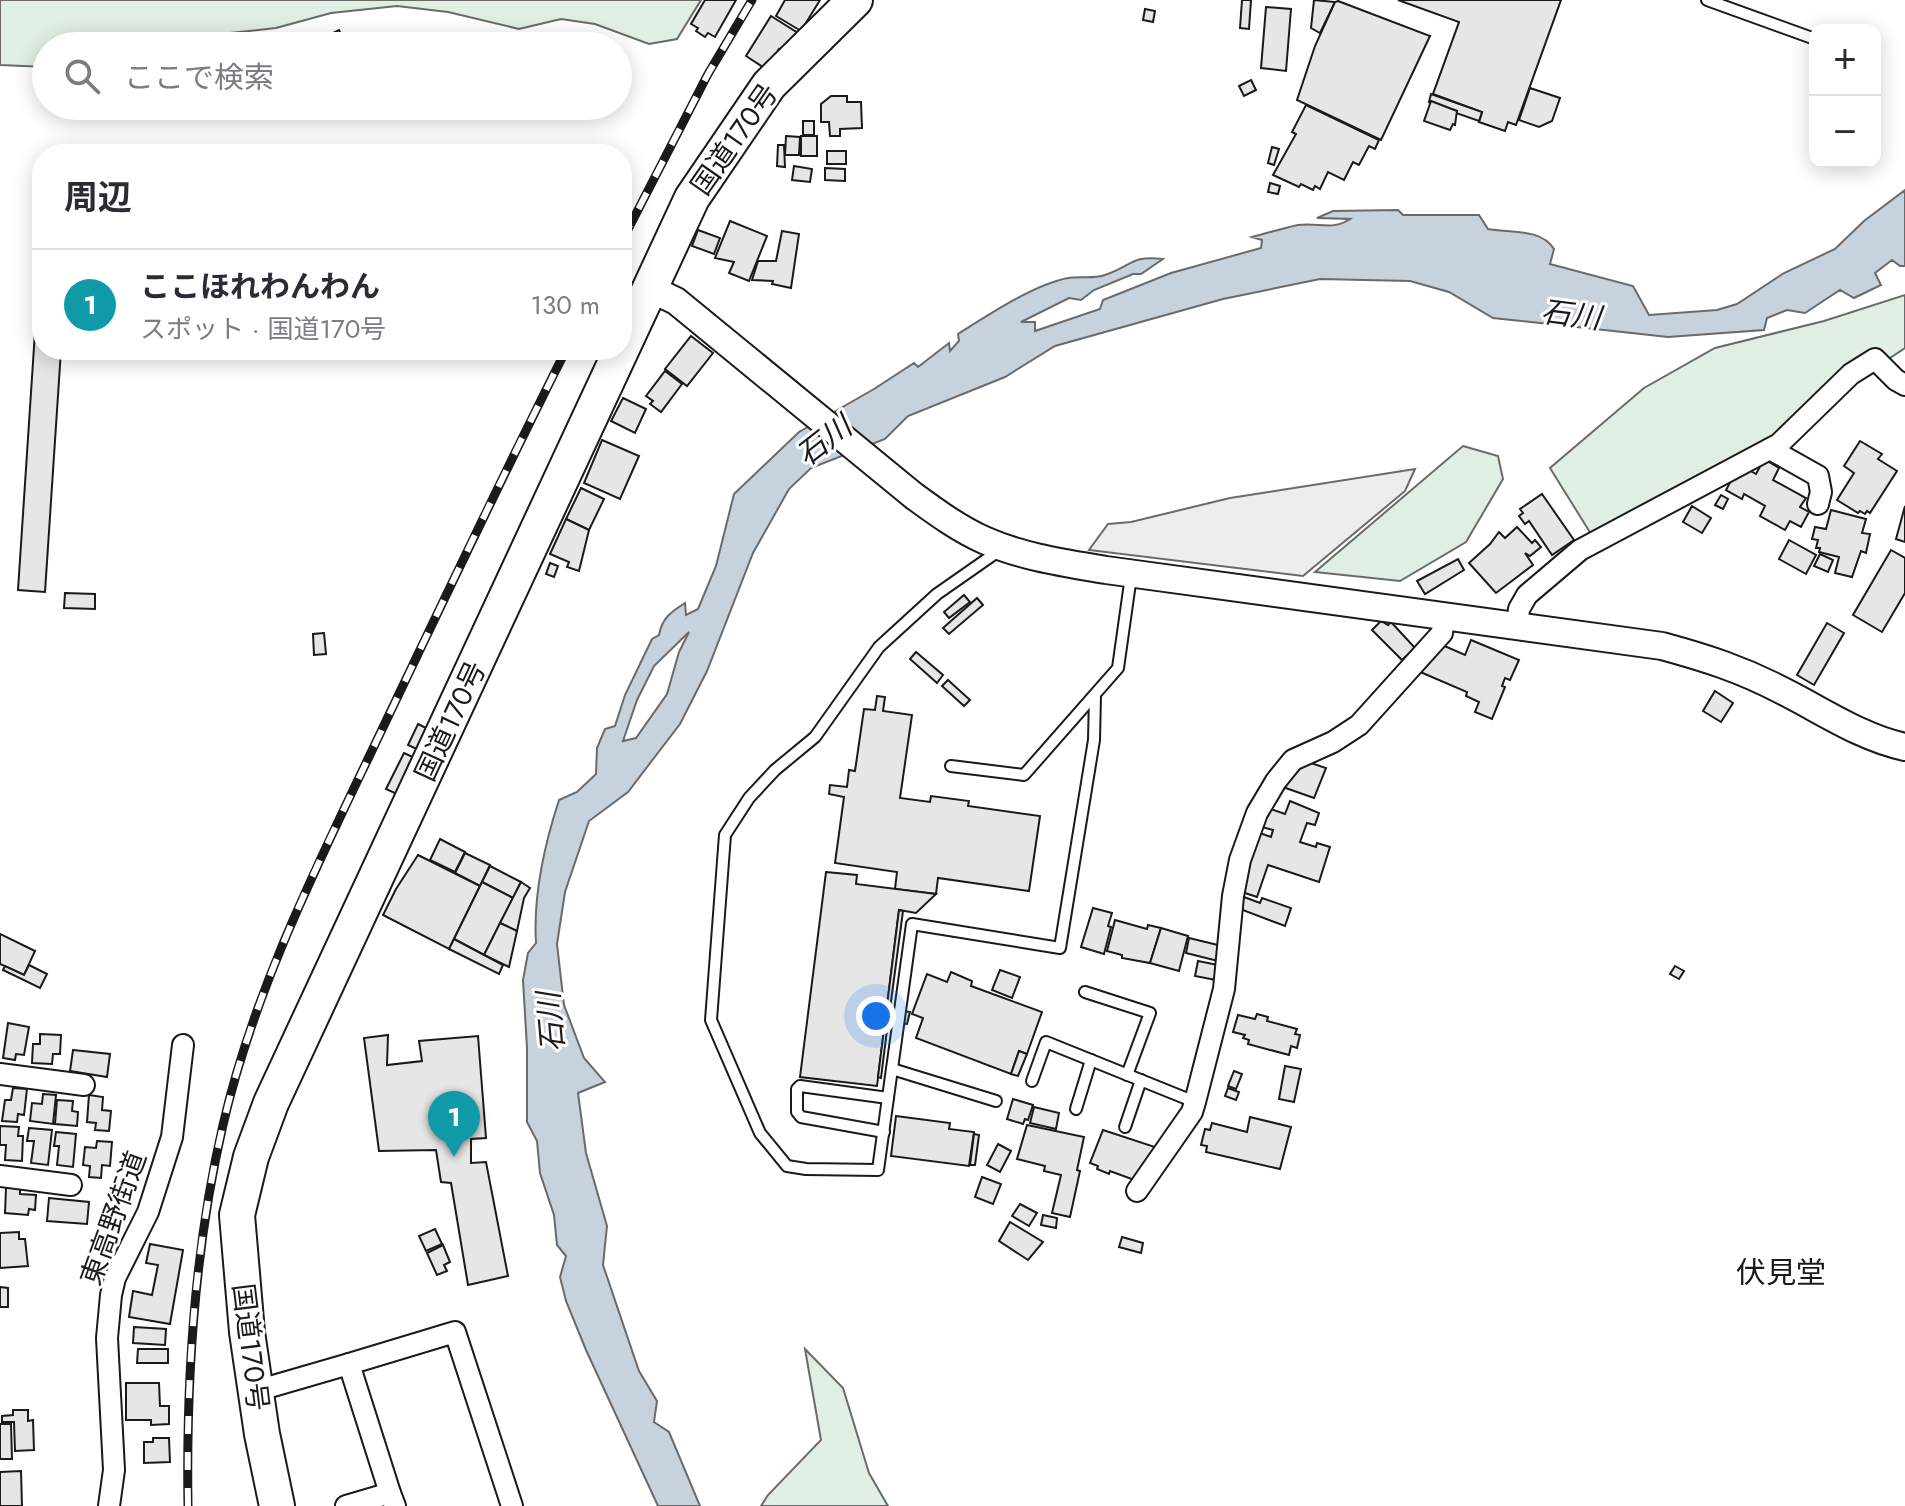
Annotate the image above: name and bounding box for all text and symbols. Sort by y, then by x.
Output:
map controls [1809,24,1881,168]
button: + [1809,24,1881,96]
search box [32,32,632,120]
icon: search [60,54,104,98]
text: ここで検索 [124,56,274,99]
street label: 国道170号 [681,75,788,204]
button: − [1809,96,1881,168]
text: 周辺 [64,173,132,222]
text: ここほれわんわん [140,265,380,308]
text: 1 [83,286,97,324]
text: 130 m [530,286,600,324]
water label: 石川 [1539,290,1606,340]
text: スポット · 国道170号 [140,310,386,348]
water label: 石川 [787,403,863,476]
street label: 国道170号 [405,654,496,788]
water label: 石川 [526,987,575,1054]
your location [856,996,896,1036]
pin: 1 [428,1091,480,1157]
street label: 東高野街道 [70,1145,157,1291]
district label: 伏見堂 [1736,1251,1826,1294]
street label: 国道170号 [222,1281,279,1413]

